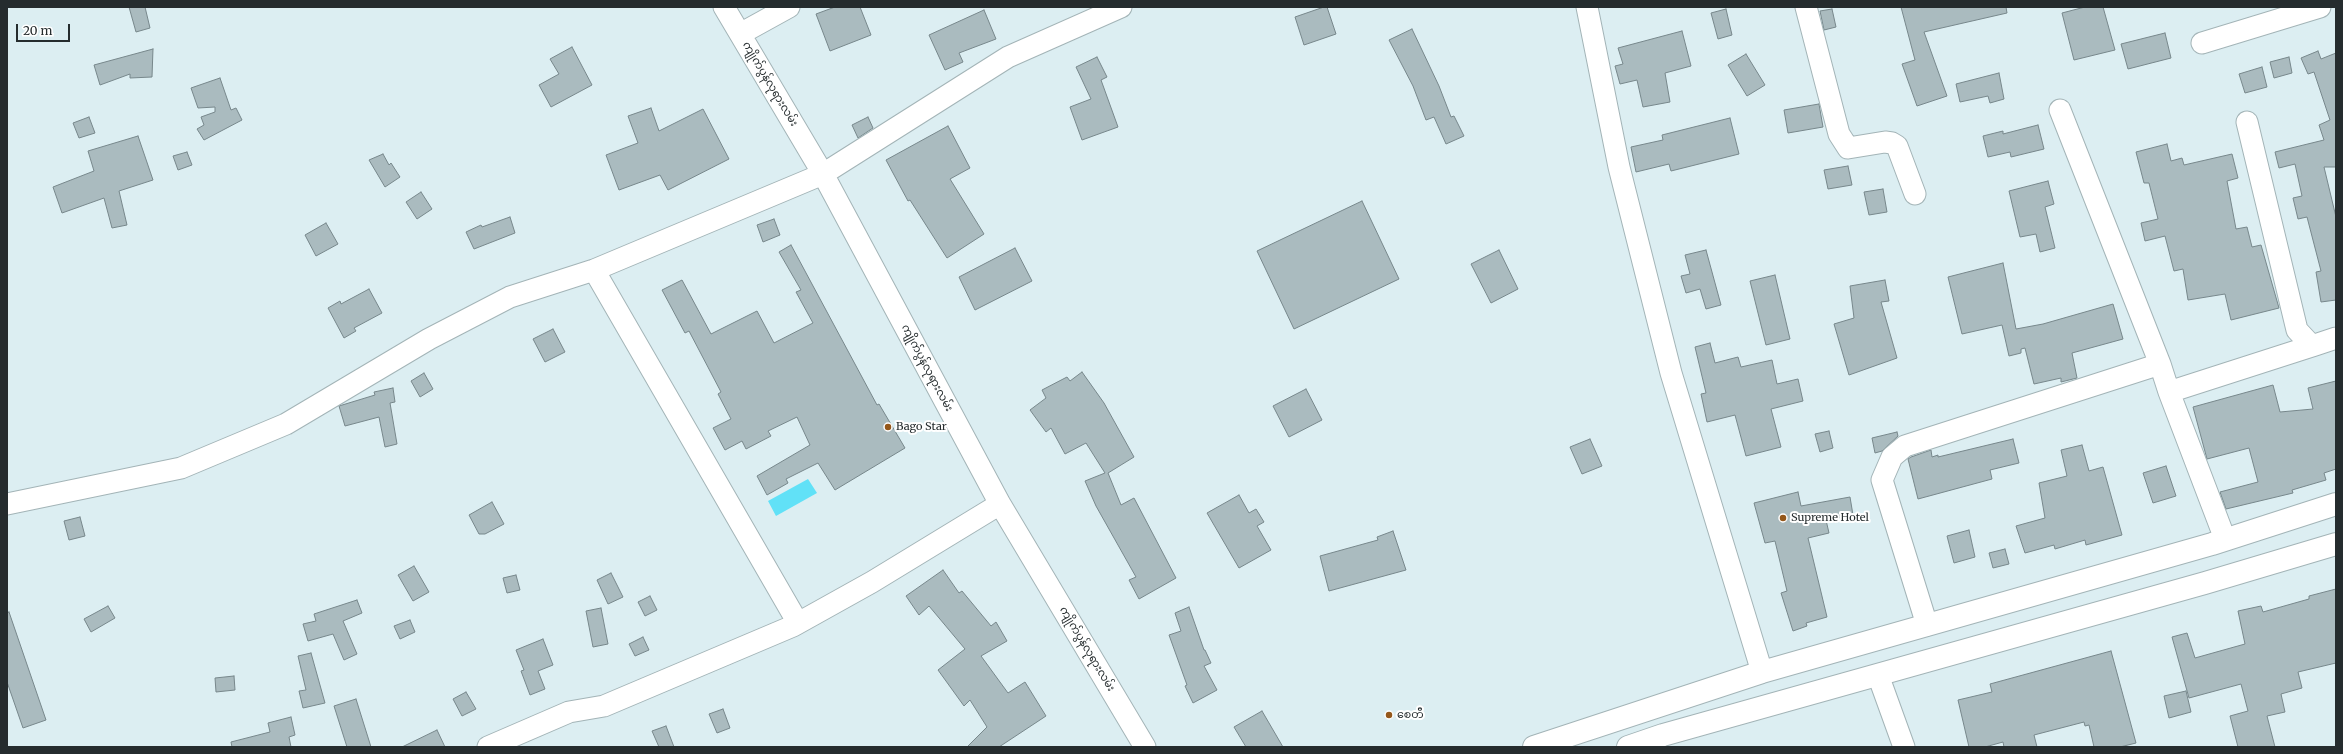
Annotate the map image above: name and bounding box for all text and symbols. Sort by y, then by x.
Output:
scale bar [18,16,72,42]
text: 20 m [23,23,52,38]
street label: ကျိုက်ပွန်လုရားလမ်း [739,39,801,129]
street label: ကျိုက်ပွန်လုရားလမ်း [899,322,955,414]
place label: Bago Star [896,420,947,434]
marker: Bago Star [883,422,893,432]
place label: Supreme Hotel [1791,511,1869,525]
marker: Supreme Hotel [1778,513,1788,523]
street label: ကျိုက်ပွန်လုရားလမ်း [1056,604,1118,694]
place label: စေတီ [1397,708,1424,722]
marker: စေတီ [1384,710,1394,720]

